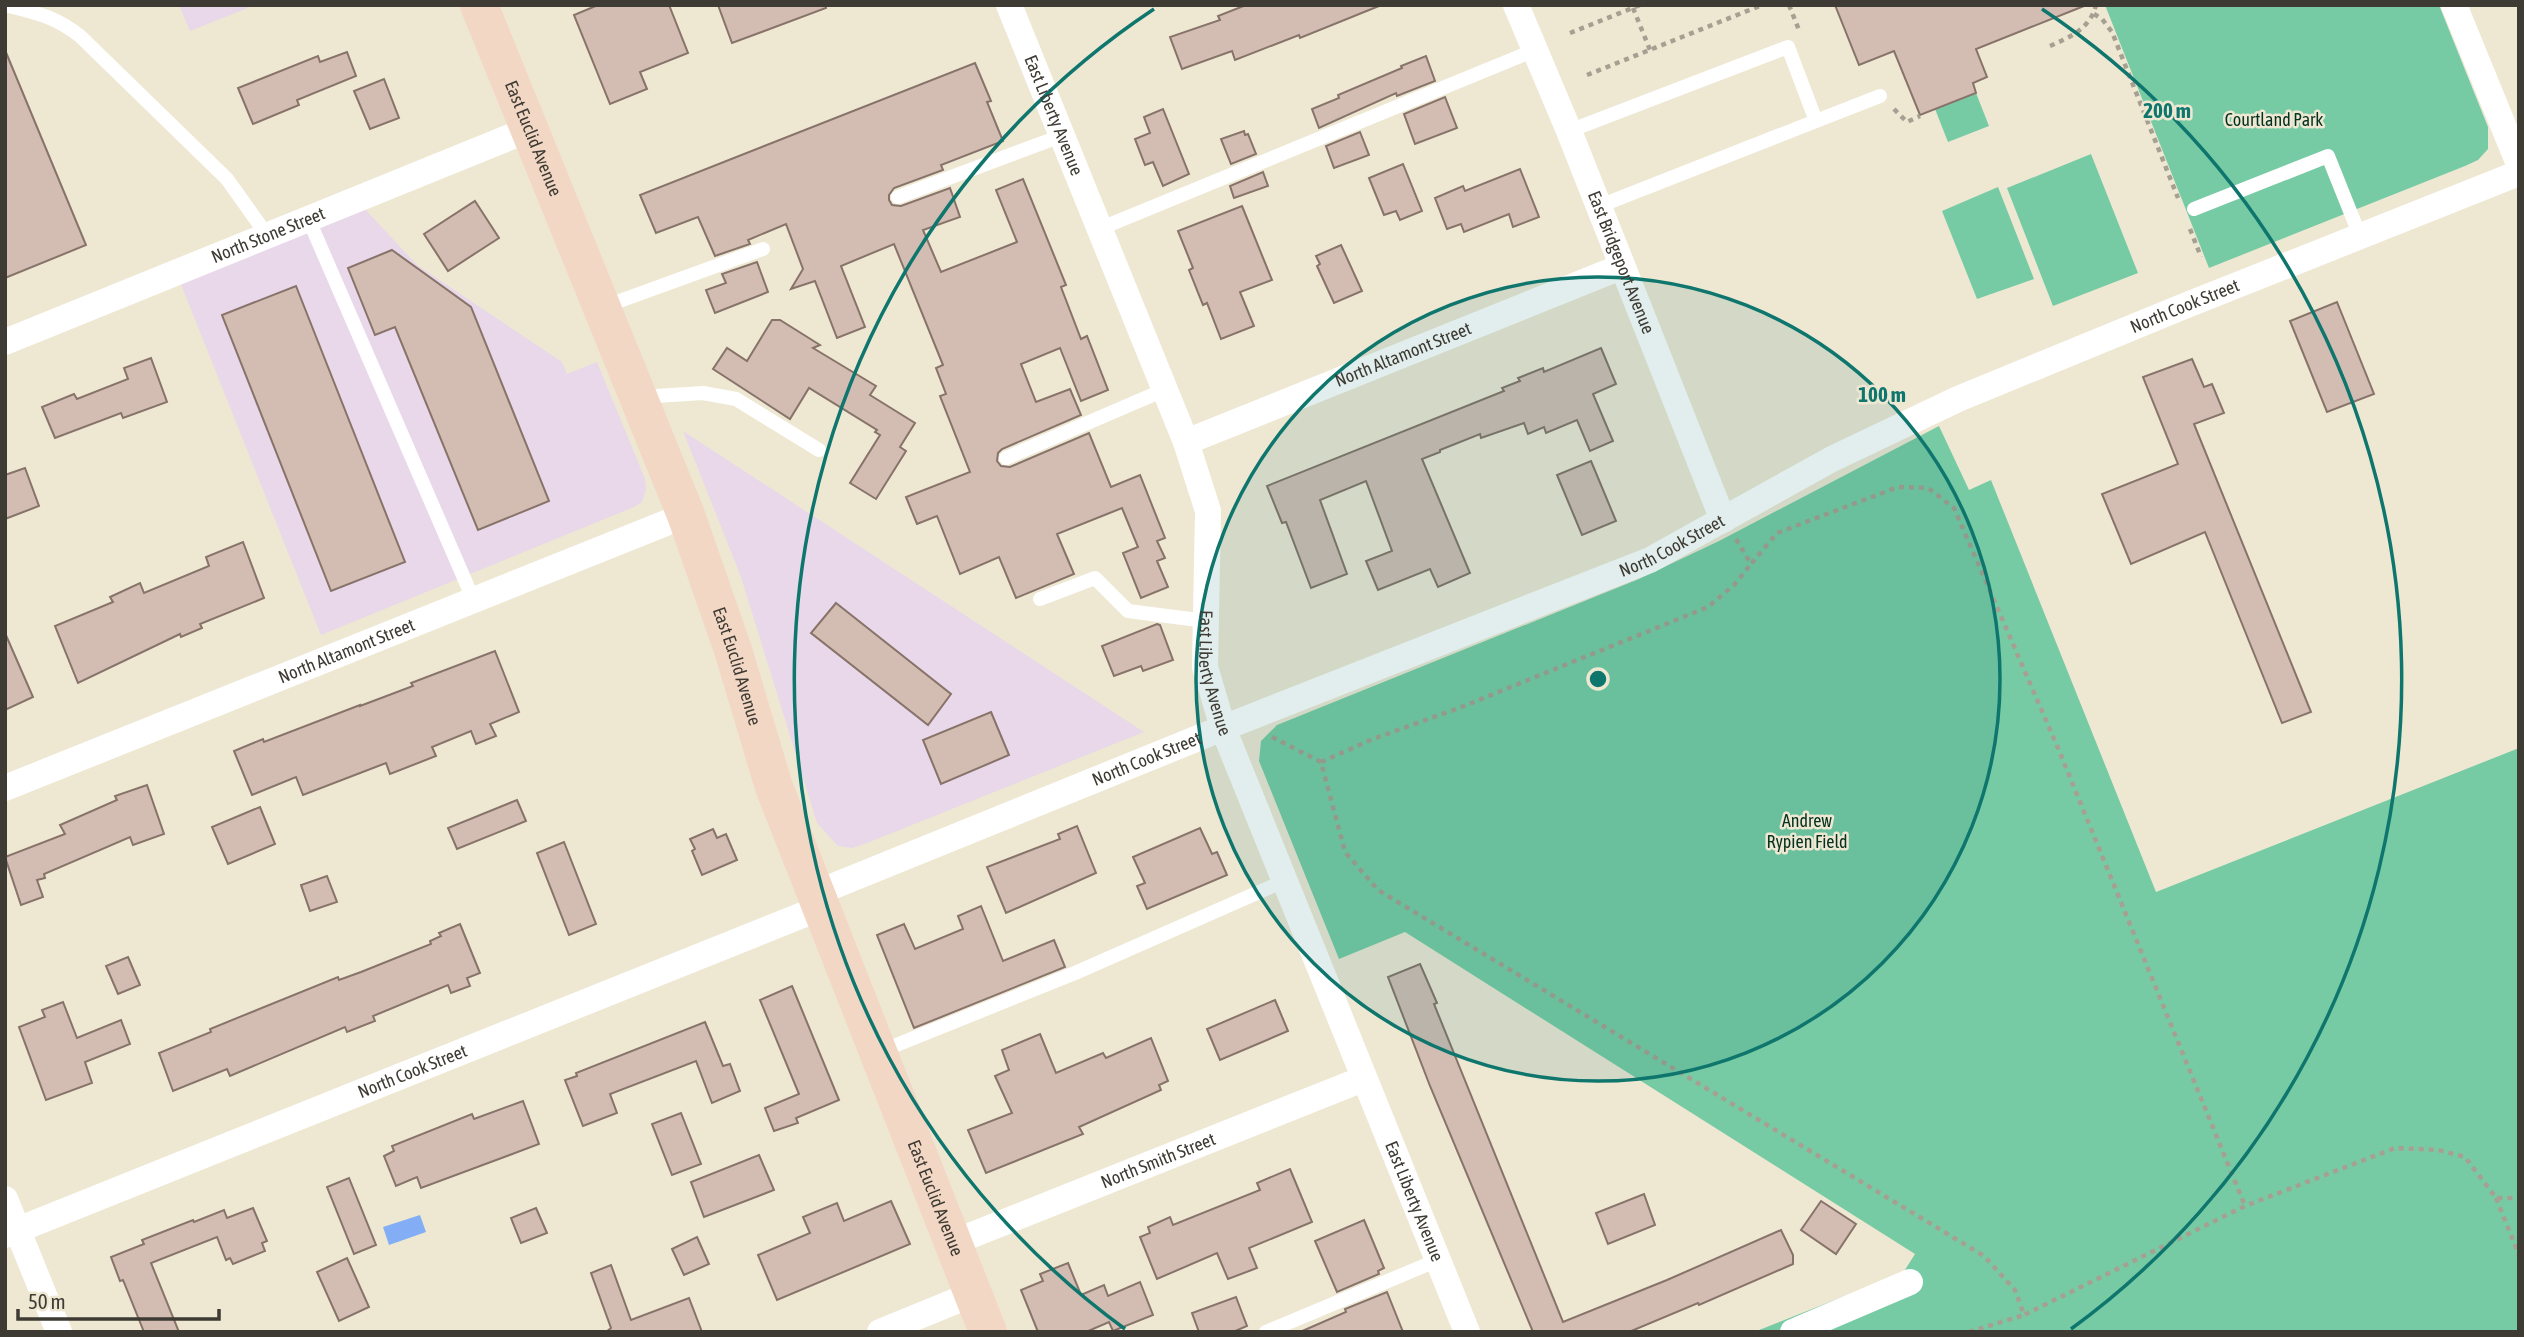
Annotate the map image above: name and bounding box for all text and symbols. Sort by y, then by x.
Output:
street label: East Liberty Avenue [1020,52,1088,178]
street label: East Euclid Avenue [501,77,566,199]
text: 200 m [2143,98,2191,122]
park label: Courtland Park [2225,109,2323,130]
street label: East Bridgeport Avenue [1584,188,1659,337]
street label: North Stone Street [208,202,328,267]
street label: North Cook Street [2127,274,2242,337]
street label: North Altamont Street [1332,317,1474,391]
text: 100 m [1858,382,1906,406]
street label: North Cook Street [1616,510,1728,581]
street label: East Euclid Avenue [709,604,766,728]
street label: East Liberty Avenue [1195,610,1236,739]
street label: North Altamont Street [275,614,418,687]
centre of rings [1586,667,1610,691]
street label: North Cook Street [1089,727,1204,790]
park label: Andrew Rypien Field [1766,810,1848,852]
street label: North Cook Street [355,1040,470,1102]
street label: North Smith Street [1098,1128,1218,1192]
street label: East Euclid Avenue [904,1137,968,1259]
street label: East Liberty Avenue [1381,1138,1448,1264]
scale bar [18,1278,219,1322]
text: 50 m [28,1289,66,1313]

